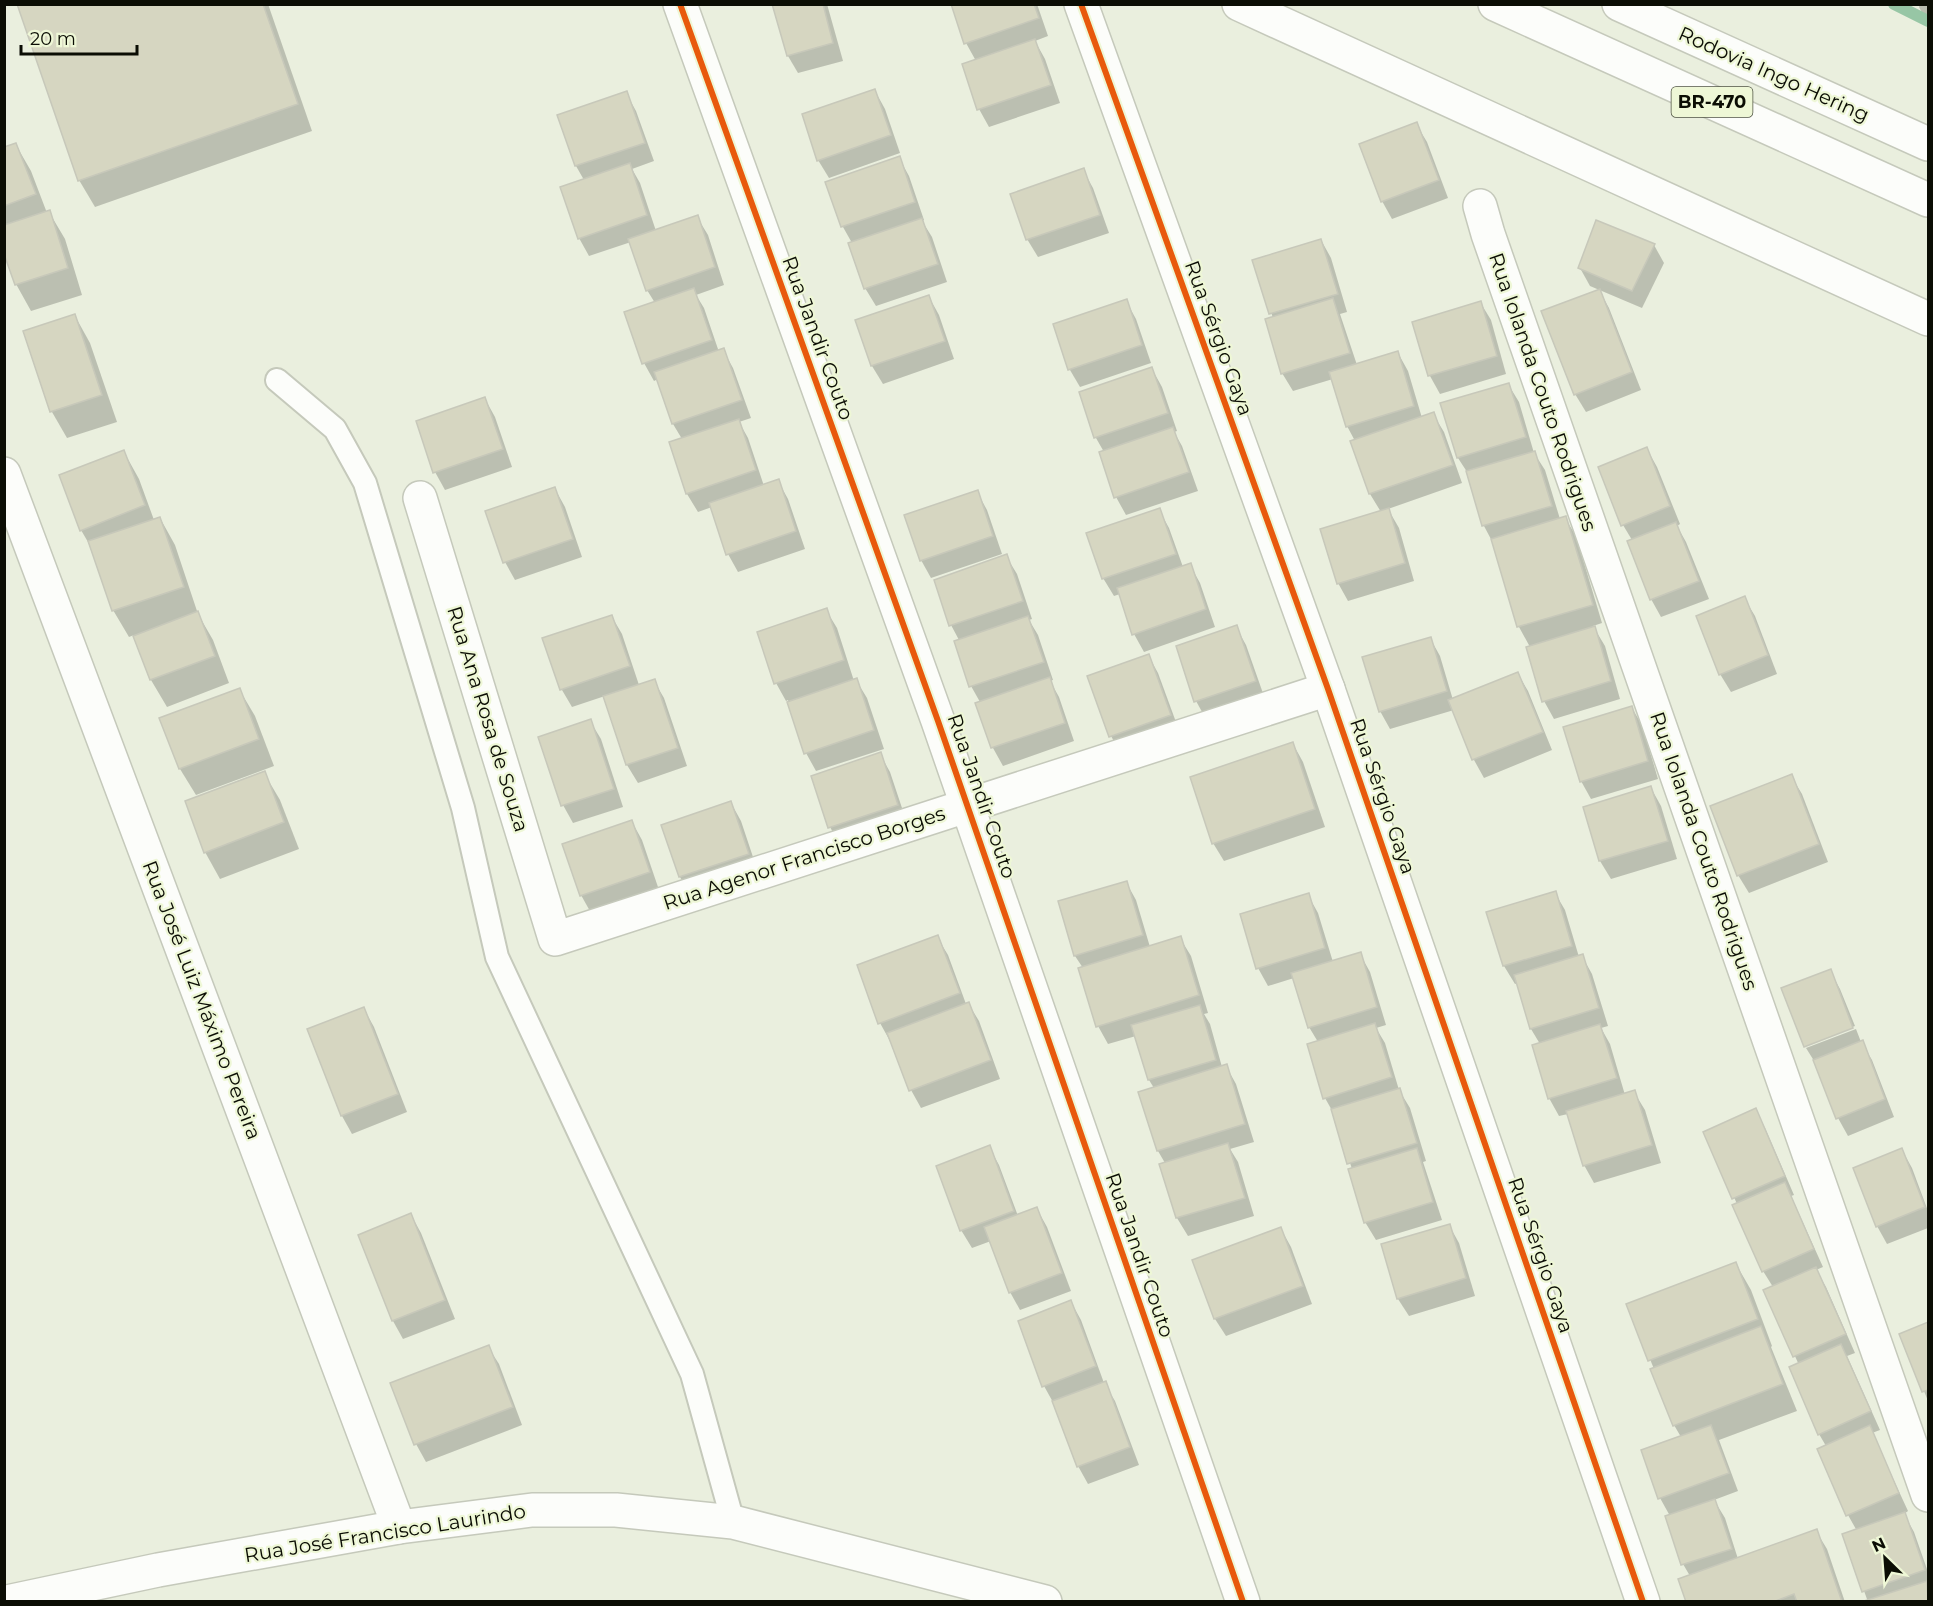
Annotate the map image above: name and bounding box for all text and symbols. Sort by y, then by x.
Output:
scale bar [21,18,136,56]
street label: Rodovia Ingo Hering [1675,21,1873,127]
text: 20 m [30,28,76,50]
road number: BR-470 [1672,87,1752,117]
street label: Rua Iolanda Couto Rodrigues [1484,250,1602,535]
street label: Rua Jandir Couto [777,253,859,423]
street label: Rua Sérgio Gaya [1180,257,1258,419]
street label: Rua Ana Rosa de Souza [442,603,534,835]
street label: Rua Iolanda Couto Rodrigues [1645,709,1763,994]
street label: Rua Jandir Couto [943,711,1021,881]
street label: Rua Sérgio Gaya [1345,715,1421,877]
street label: Rua Agenor Francisco Borges [660,801,948,915]
street label: Rua José Luiz Máximo Pereira [138,857,266,1143]
street label: Rua Jandir Couto [1101,1170,1179,1340]
street label: Rua Sérgio Gaya [1503,1174,1579,1336]
street label: Rua José Francisco Laurindo [243,1499,527,1567]
north arrow [1855,1528,1915,1588]
text: N [1869,1534,1889,1556]

